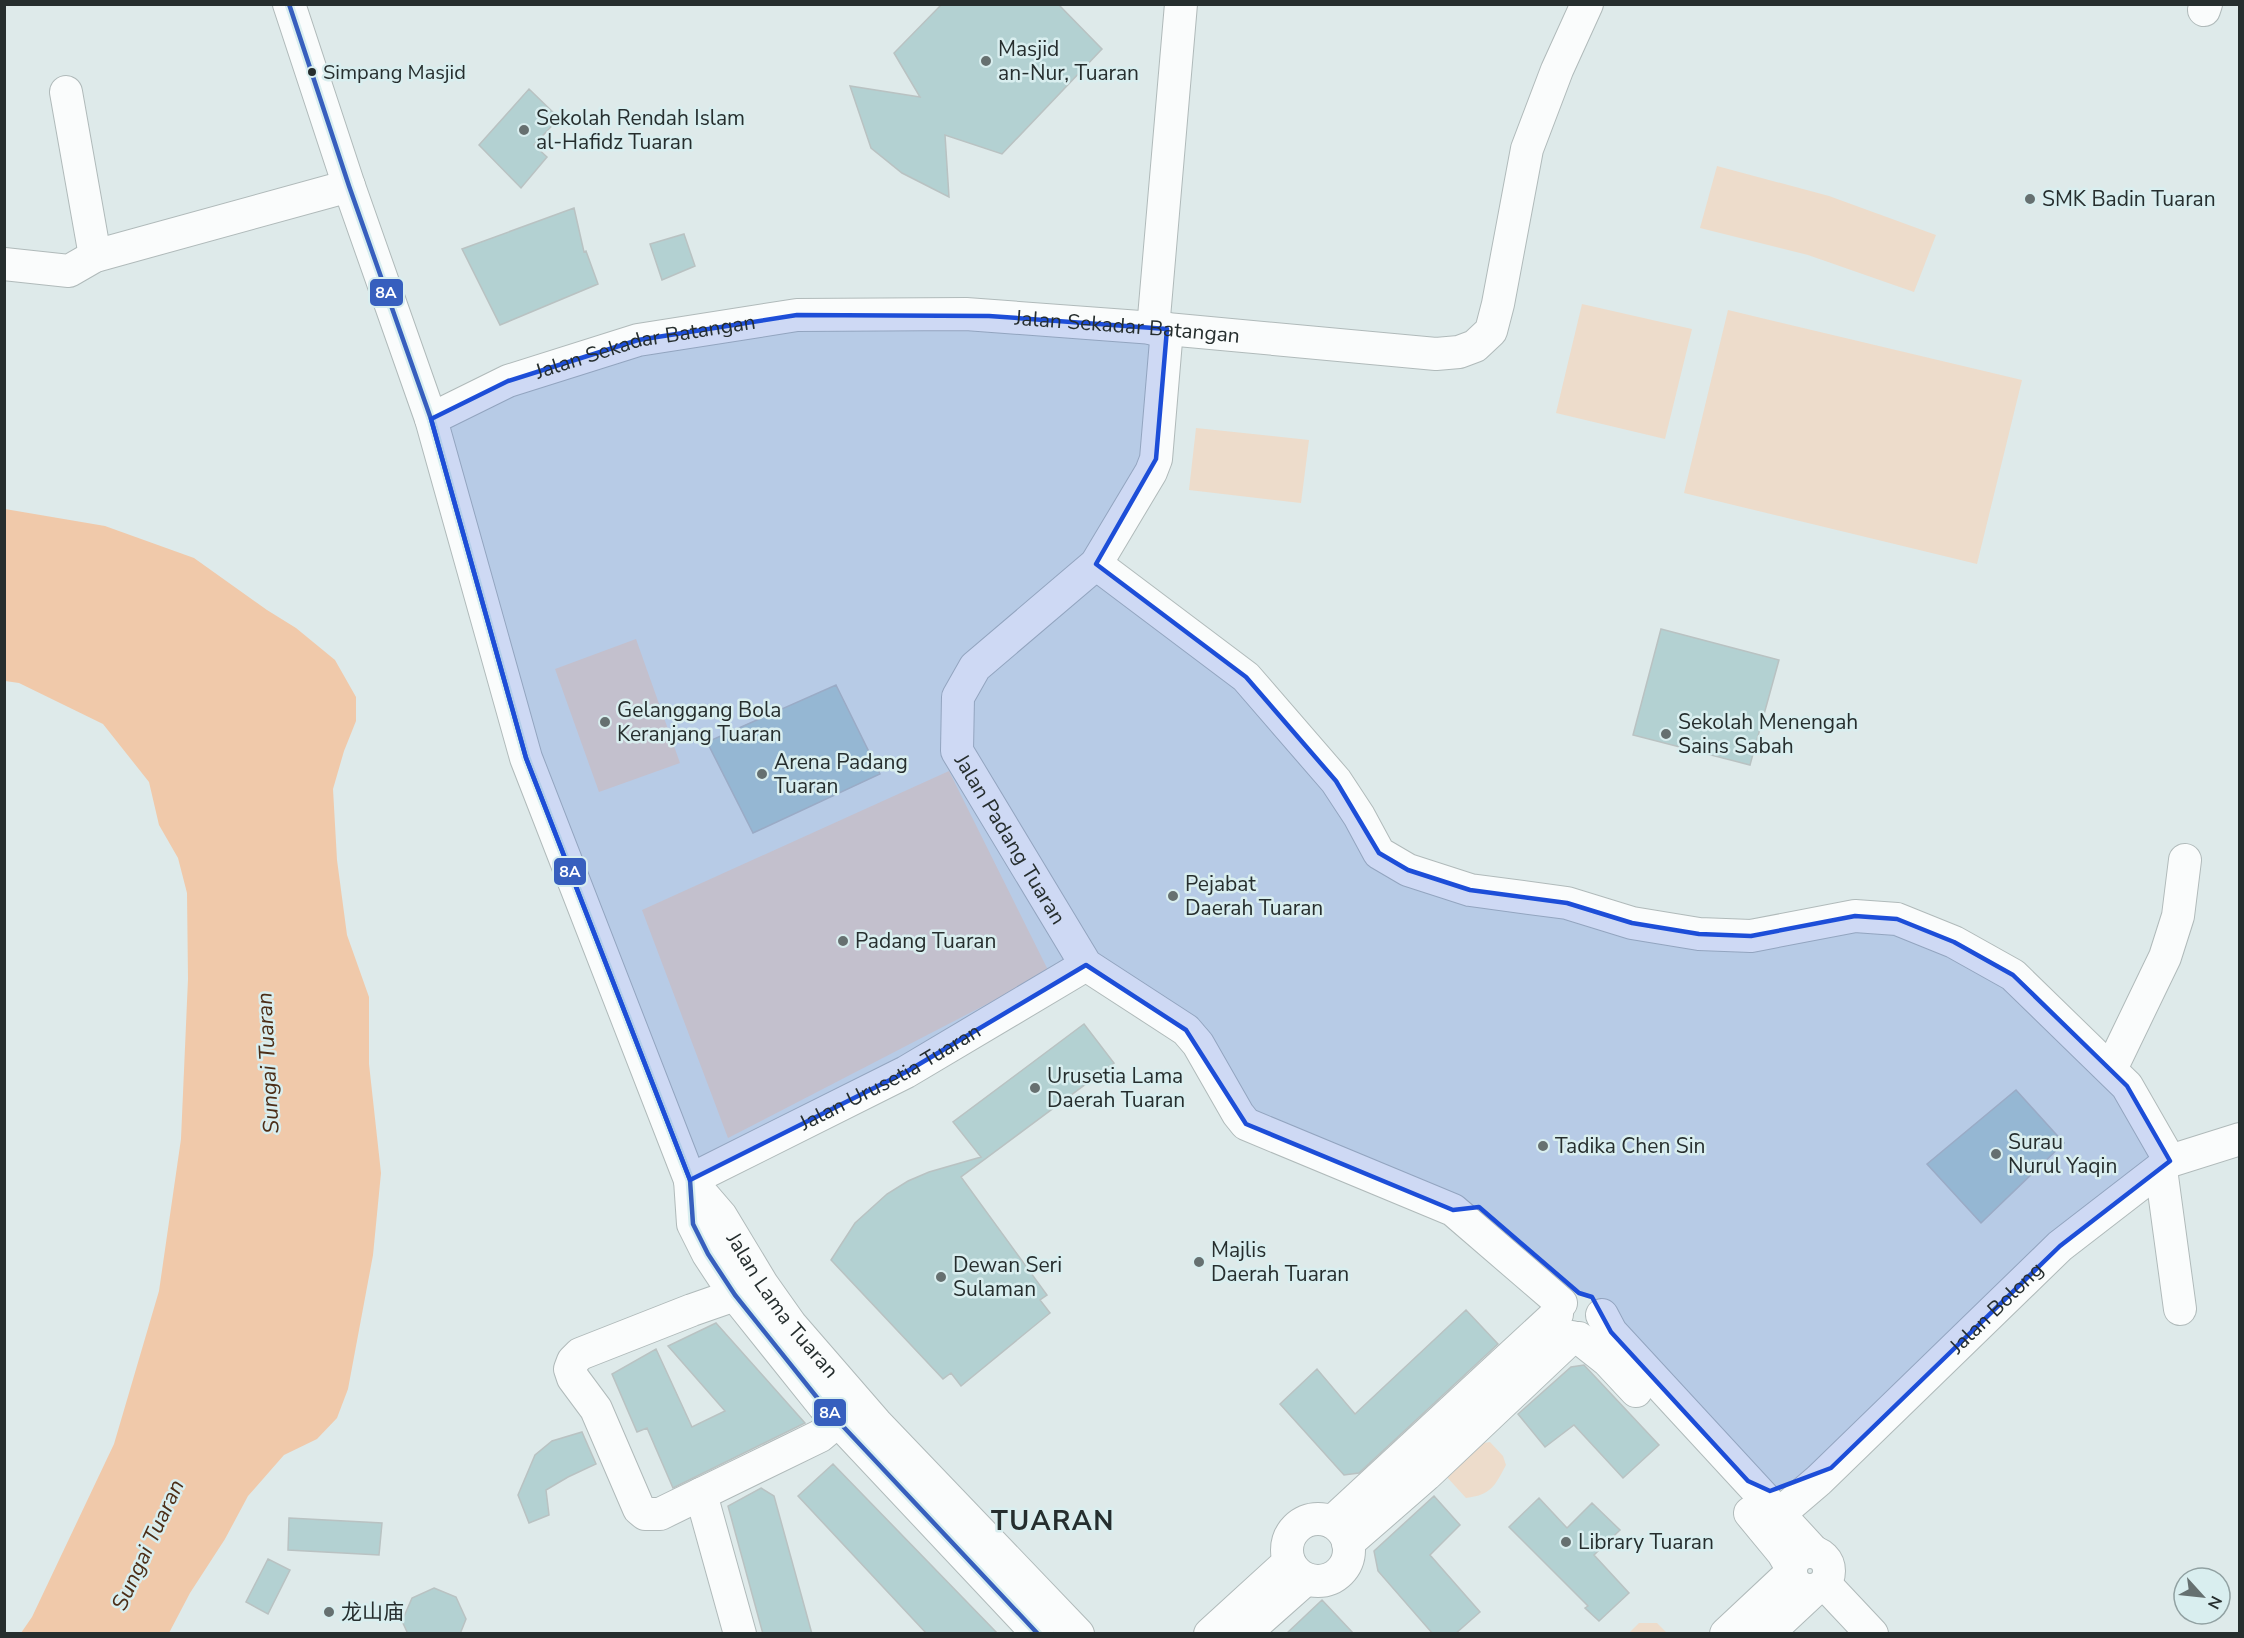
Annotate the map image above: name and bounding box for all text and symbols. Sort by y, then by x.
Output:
place label: Masjid an-Nur, Tuaran [998,35,1139,87]
marker: Masjid an-Nur, Tuaran [979,54,993,68]
place label: Simpang Masjid [323,59,466,86]
marker: Simpang Masjid [306,66,318,78]
place label: Sekolah Rendah Islam al-Hafidz Tuaran [536,104,745,156]
marker: Sekolah Rendah Islam al-Hafidz Tuaran [517,123,531,137]
place label: SMK Badin Tuaran [2042,185,2216,213]
marker: SMK Badin Tuaran [2023,192,2037,206]
line badge: 8A [369,278,404,307]
text: 8A [375,282,397,304]
street label: Jalan Sekadar Batangan [1013,304,1241,350]
street label: Jalan Sekadar Batangan [531,308,757,386]
place label: Gelanggang Bola Keranjang Tuaran [617,696,782,748]
place label: Sekolah Menengah Sains Sabah [1678,708,1858,760]
marker: Gelanggang Bola Keranjang Tuaran [598,715,612,729]
marker: Sekolah Menengah Sains Sabah [1659,727,1673,741]
place label: Arena Padang Tuaran [774,748,908,800]
street label: Jalan Padang Tuaran [948,748,1072,930]
marker: Arena Padang Tuaran [755,767,769,781]
line badge: 8A [553,857,587,886]
text: 8A [559,861,581,883]
place label: Pejabat Daerah Tuaran [1185,870,1323,922]
marker: Pejabat Daerah Tuaran [1166,889,1180,903]
place label: Padang Tuaran [855,927,996,955]
marker: Padang Tuaran [836,934,850,948]
water label: Sungai Tuaran [249,992,287,1134]
street label: Jalan Urusetia Tuaran [794,1017,986,1137]
place label: Urusetia Lama Daerah Tuaran [1047,1062,1185,1114]
marker: Urusetia Lama Daerah Tuaran [1028,1081,1042,1095]
place label: Surau Nurul Yaqin [2008,1128,2117,1180]
place label: Tadika Chen Sin [1555,1132,1705,1160]
marker: Tadika Chen Sin [1536,1139,1550,1153]
marker: Surau Nurul Yaqin [1989,1147,2003,1161]
street label: Jalan Lama Tuaran [720,1226,845,1384]
place label: Majlis Daerah Tuaran [1211,1236,1349,1288]
place label: Dewan Seri Sulaman [953,1251,1062,1303]
marker: Majlis Daerah Tuaran [1192,1255,1206,1269]
street label: Jalan Bolong [1943,1256,2049,1361]
marker: Dewan Seri Sulaman [934,1270,948,1284]
line badge: 8A [813,1398,847,1427]
text: 8A [819,1402,841,1424]
water label: Sungai Tuaran [105,1475,191,1615]
district label: TUARAN [991,1503,1115,1540]
place label: Library Tuaran [1578,1528,1714,1556]
marker: Library Tuaran [1559,1535,1573,1549]
north arrow [2172,1566,2232,1626]
text: N [2202,1592,2227,1613]
place label: 龙山庙 [341,1598,404,1626]
marker: 龙山庙 [322,1605,336,1619]

